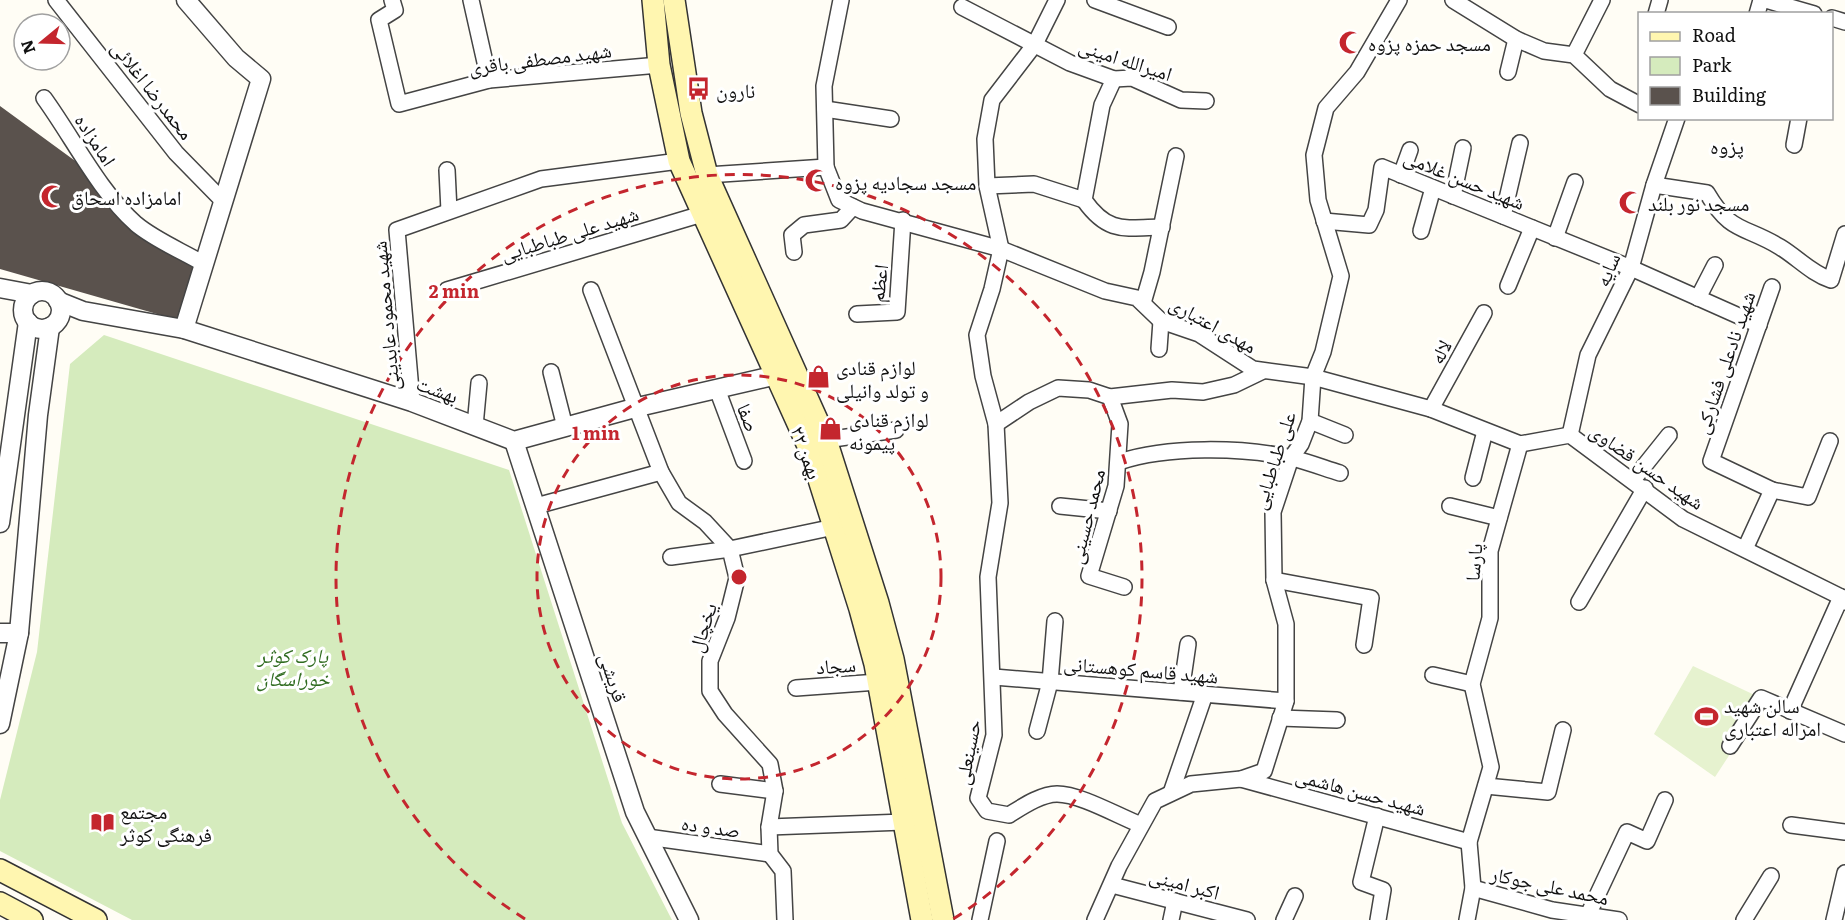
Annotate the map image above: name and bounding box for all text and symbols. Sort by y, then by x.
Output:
north arrow [12,12,72,72]
legend [1638,12,1833,120]
text: Road [1692,21,1736,48]
place label: مسجد حمزه پزوه [1368,27,1491,57]
street label: امیرالله امینی [1075,29,1177,87]
mosque icon: مسجد حمزه پزوه [1337,29,1363,55]
street label: محمدرضا اغلائی [106,33,202,145]
street label: شهید مصطفی باقری [467,33,613,81]
text: N [13,37,40,57]
text: Park [1692,51,1733,78]
place label: نارون [716,74,755,104]
bus stop icon: نارون [685,76,711,102]
text: Building [1692,81,1767,108]
street label: امامزاده [69,107,125,171]
district label: پزوه [1710,129,1744,160]
street label: شهید حسن غلامی [1400,140,1530,216]
place label: مسجد سجادیه پزوه [835,166,976,196]
mosque icon: مسجد سجادیه پزوه [804,168,830,194]
place label: امامزاده اسحاق [71,181,182,211]
mosque icon: امامزاده اسحاق [40,183,66,209]
place label: مسجد نور بلند [1648,187,1749,217]
mosque icon: مسجد نور بلند [1617,189,1643,215]
street label: شهید علی طباطبایی [496,197,642,267]
street label: شهید محمود عابدینی [363,240,405,392]
street label: سایه [1586,247,1626,291]
street label: اعظم [860,262,895,304]
text: 2 min [429,277,480,304]
street label: شهید نادعلی فشارکی [1684,286,1762,438]
street label: مهدی اعتباری [1165,287,1263,359]
street label: لاله [1420,333,1458,369]
place label: لوازم قنادی و تولد وانیلی [836,351,929,404]
shop icon: لوازم قنادی و تولد وانیلی [805,364,831,390]
street label: بهشت [413,367,463,409]
street label: صفا [731,398,769,436]
place label: لوازم قنادی پیمونه [849,403,929,456]
street label: علی طباطبایی [1242,407,1302,513]
street label: شهید حسن قضاوی [1585,414,1711,516]
shop icon: لوازم قنادی پیمونه [818,416,844,442]
text: 1 min [572,419,621,446]
street label: ۲۲ بهمن [784,421,832,483]
street label: محمد حسینی [1059,465,1111,567]
street label: پارسا [1455,542,1489,582]
centre of rings [729,567,749,587]
street label: یخچال [679,598,723,656]
park label: پارک کوثر خوراسگان [256,639,330,692]
street label: شهید قاسم کوهستانی [1062,646,1220,691]
street label: قریشی [593,648,637,706]
street label: سجاد [815,648,857,680]
place label: سالن شهید امراله اعتباری [1724,689,1821,742]
sports icon: سالن شهید امراله اعتباری [1693,703,1719,729]
street label: حسینعلی [945,717,987,787]
street label: شهید حسن هاشمی [1293,758,1429,822]
place label: مجتمع فرهنگی کوثر [119,795,212,848]
street label: صد و ده [680,806,742,844]
library icon: مجتمع فرهنگی کوثر [89,809,115,835]
street label: محمد علی جوکار [1487,857,1612,911]
street label: اکبر امینی [1147,858,1223,906]

